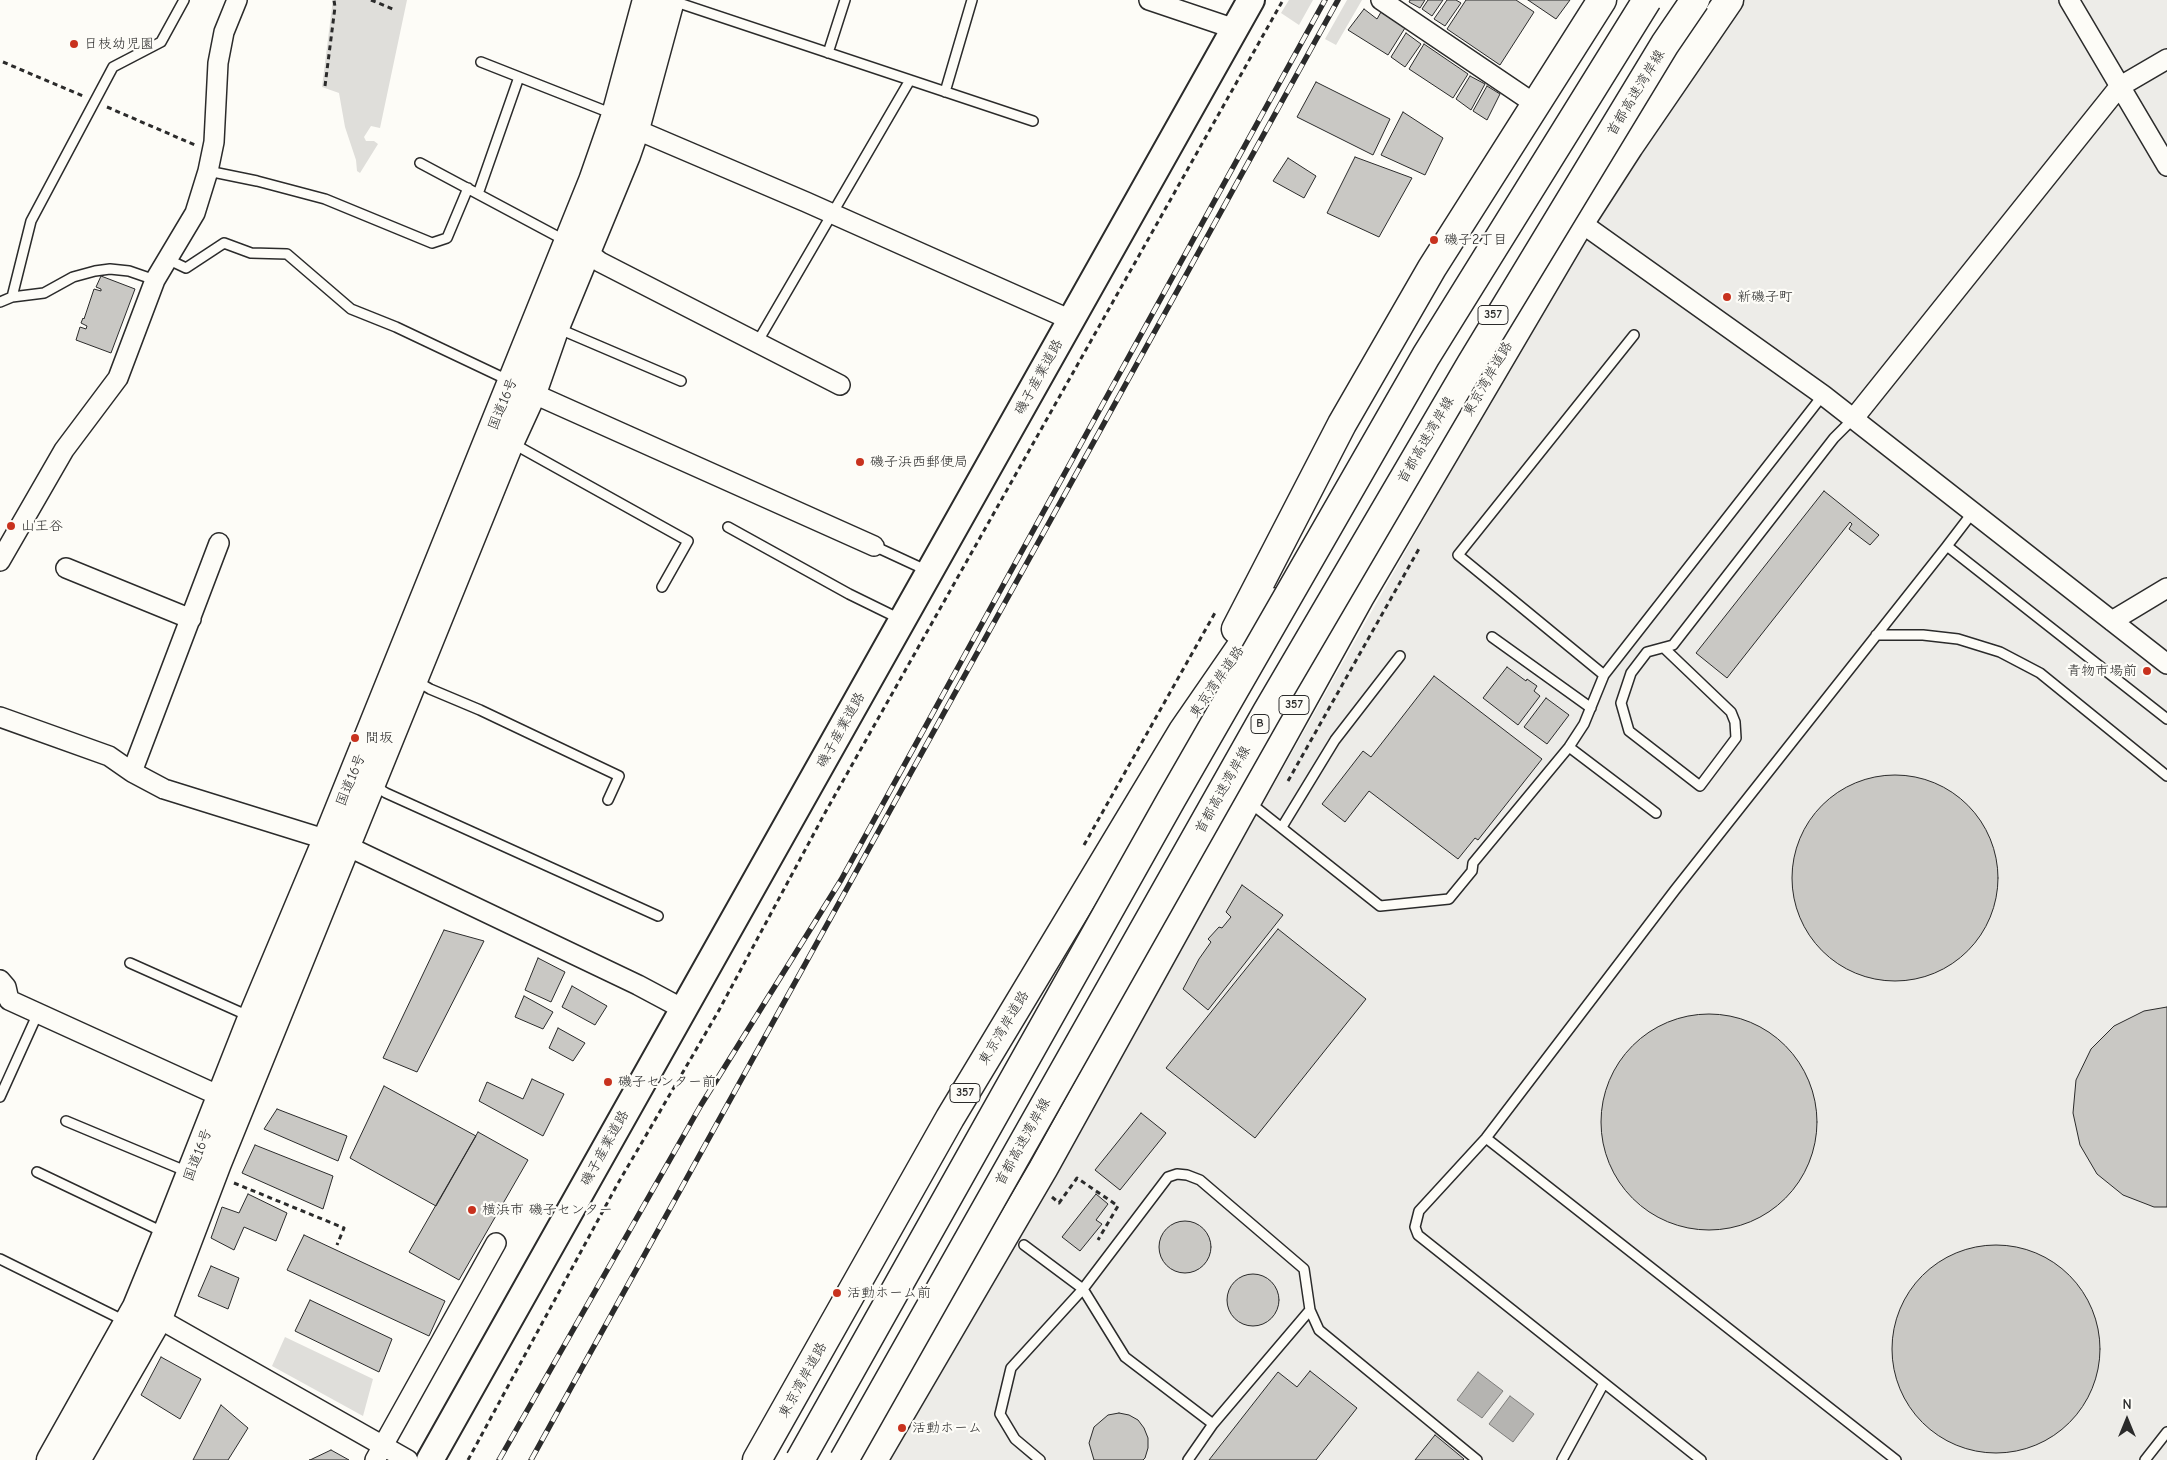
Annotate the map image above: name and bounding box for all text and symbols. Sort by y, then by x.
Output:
place label: 日枝幼児園 [84,36,154,52]
marker: 日枝幼児園 [68,38,80,50]
street label: 首都高速湾岸線 [1604,47,1668,139]
place label: 磯子2丁目 [1444,232,1507,248]
marker: 磯子2丁目 [1428,234,1440,246]
place label: 新磯子町 [1737,289,1793,305]
marker: 新磯子町 [1721,291,1733,303]
road number: 357 [1478,306,1508,324]
street label: 磯子産業道路 [1011,336,1067,418]
street label: 東京湾岸道路 [1460,338,1516,420]
street label: 国道16号 [485,375,521,433]
street label: 首都高速湾岸線 [1394,393,1458,487]
place label: 磯子浜西郵便局 [870,454,968,470]
marker: 磯子浜西郵便局 [854,456,866,468]
place label: 山王谷 [21,518,63,534]
marker: 山王谷 [5,520,17,532]
street label: 東京湾岸道路 [1186,643,1248,721]
place label: 青物市場前 [2067,663,2137,679]
marker: 青物市場前 [2141,665,2153,677]
street label: 磯子産業道路 [813,689,869,771]
road number: 357 [1279,696,1309,714]
road number: B [1251,714,1269,734]
place label: 間坂 [365,730,393,746]
marker: 間坂 [349,732,361,744]
street label: 首都高速湾岸線 [1192,743,1254,837]
street label: 国道16号 [333,751,369,809]
street label: 東京湾岸道路 [975,988,1033,1068]
place label: 磯子センター前 [618,1074,716,1090]
marker: 磯子センター前 [602,1076,614,1088]
road number: 357 [950,1084,980,1102]
street label: 首都高速湾岸線 [992,1095,1054,1189]
street label: 磯子産業道路 [577,1107,633,1189]
street label: 国道16号 [180,1126,216,1184]
place label: 横浜市 磯子センター [482,1202,613,1218]
marker: 横浜市 磯子センター [466,1204,478,1216]
place label: 活動ホーム前 [847,1285,931,1301]
marker: 活動ホーム前 [831,1287,843,1299]
street label: 東京湾岸道路 [775,1339,831,1421]
north arrow [2102,1395,2152,1445]
text: N [2122,1396,2132,1413]
place label: 活動ホーム [912,1420,982,1436]
marker: 活動ホーム [896,1422,908,1434]

